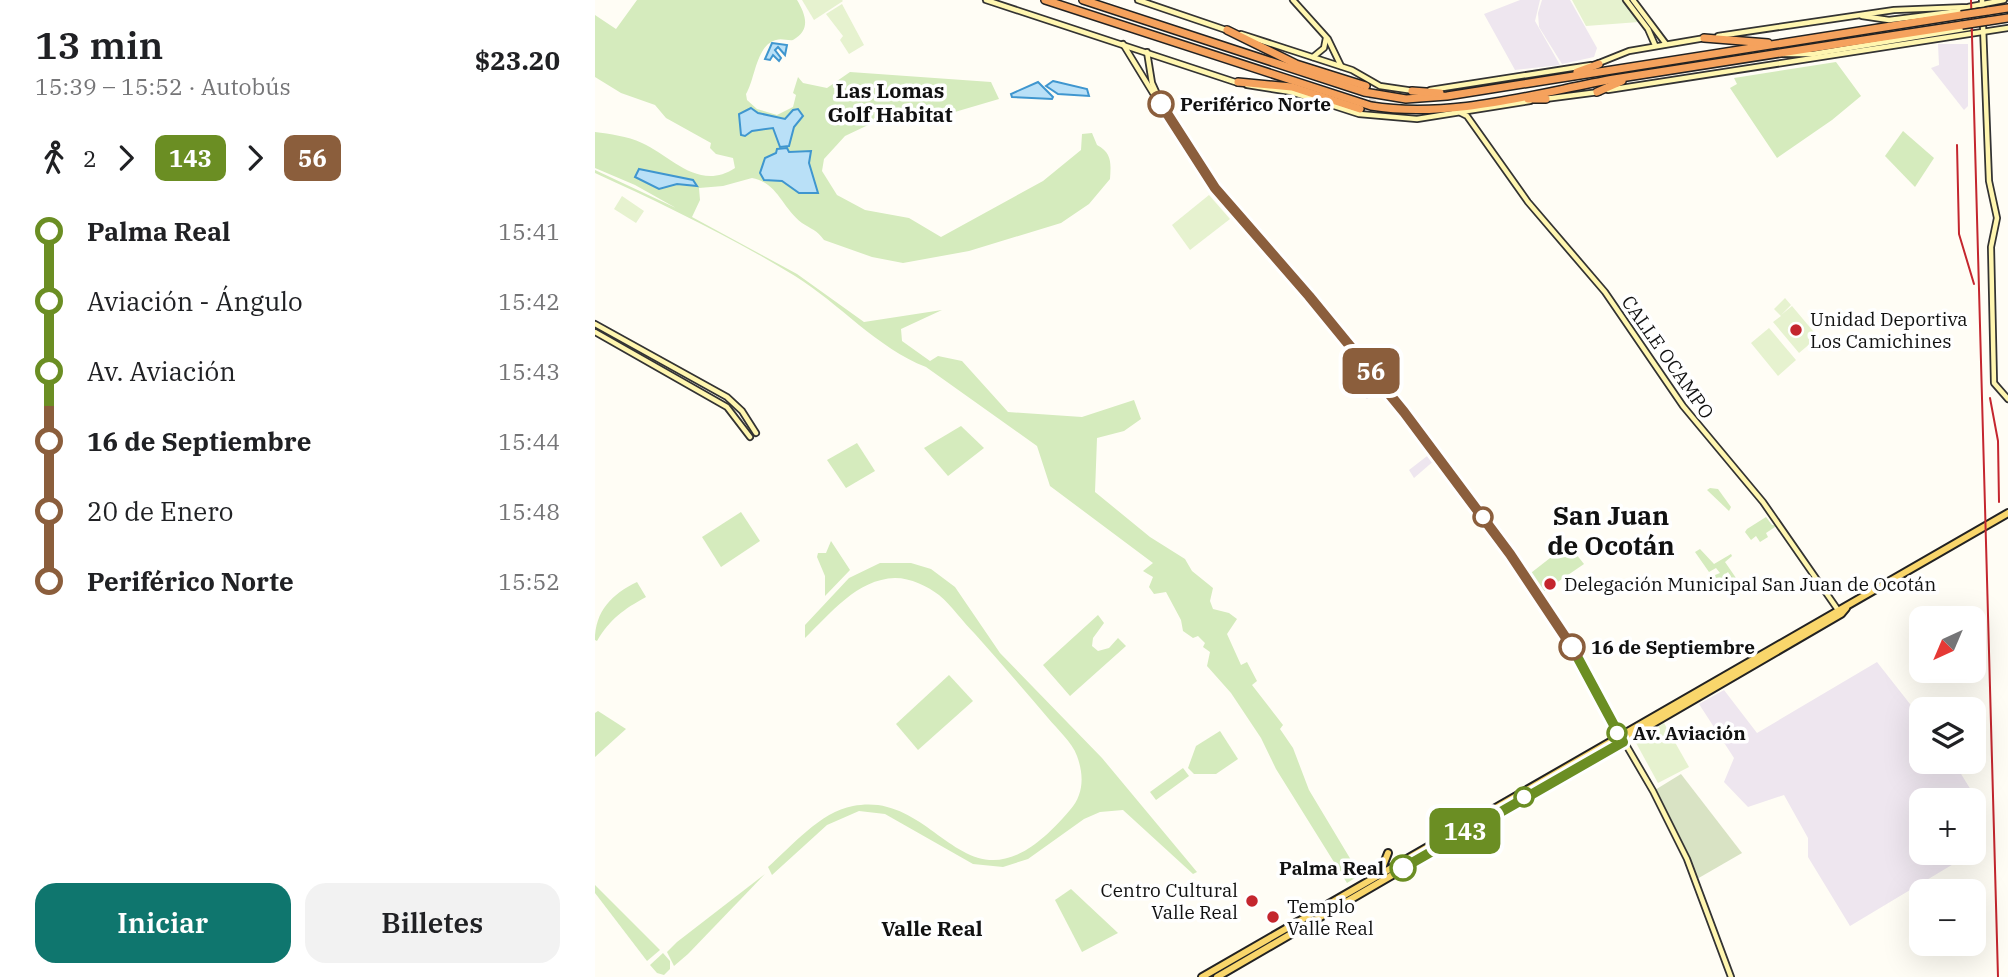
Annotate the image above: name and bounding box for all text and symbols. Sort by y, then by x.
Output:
text: 13 min [35,20,163,69]
text: $23.20 [475,43,560,77]
text: 15:39 – 15:52 · Autobús [35,71,291,101]
district label: Las Lomas Golf Habitat [827,76,953,128]
marker: Periférico Norte [1148,91,1174,117]
place label: Periférico Norte [1180,92,1331,116]
icon: walk [35,139,73,177]
icon: forward [107,139,145,177]
icon: forward [236,139,274,177]
text: 143 [169,142,212,174]
text: 56 [298,142,327,174]
text: 2 [83,143,97,173]
text: Palma Real [87,214,231,248]
text: 15:41 [498,216,560,246]
text: Aviación - Ángulo [87,284,303,318]
text: 15:42 [498,286,560,316]
street label: CALLE OCAMPO [1617,291,1719,423]
place label: Unidad Deportiva Los Camichines [1810,307,1968,353]
marker: Unidad Deportiva Los Camichines [1788,322,1804,338]
line badge: 56 [1339,348,1403,394]
text: Av. Aviación [87,354,236,388]
text: 56 [1357,355,1385,387]
text: 15:43 [498,356,560,386]
text: 16 de Septiembre [87,424,311,458]
text: 15:44 [498,426,560,456]
text: 20 de Enero [87,494,233,528]
text: 15:48 [498,496,560,526]
district label: San Juan de Ocotán [1547,498,1675,562]
unlabelled marker [1473,507,1493,527]
text: Periférico Norte [87,564,294,598]
text: 15:52 [498,566,560,596]
place label: Delegación Municipal San Juan de Ocotán [1564,572,1936,596]
marker: Delegación Municipal San Juan de Ocotán [1542,576,1558,592]
north arrow [1909,606,1986,682]
map controls [1909,606,1986,956]
marker: 16 de Septiembre [1559,634,1585,660]
place label: 16 de Septiembre [1591,635,1755,659]
button: layers [1909,697,1986,774]
place label: Av. Aviación [1633,721,1746,745]
marker: Av. Aviación [1607,723,1627,743]
unlabelled marker [1514,787,1534,807]
button: + [1909,788,1986,865]
line badge: 143 [1425,808,1505,854]
text: 143 [1443,815,1487,847]
marker: Palma Real [1390,855,1416,881]
place label: Palma Real [1279,856,1384,880]
place label: Centro Cultural Valle Real [1101,878,1238,924]
button: − [1909,879,1986,956]
button: Iniciar [35,883,291,963]
button: Billetes [305,883,560,963]
marker: Centro Cultural Valle Real [1244,893,1260,909]
place label: Templo Valle Real [1287,894,1374,940]
marker: Templo Valle Real [1265,909,1281,925]
district label: Valle Real [881,914,983,942]

